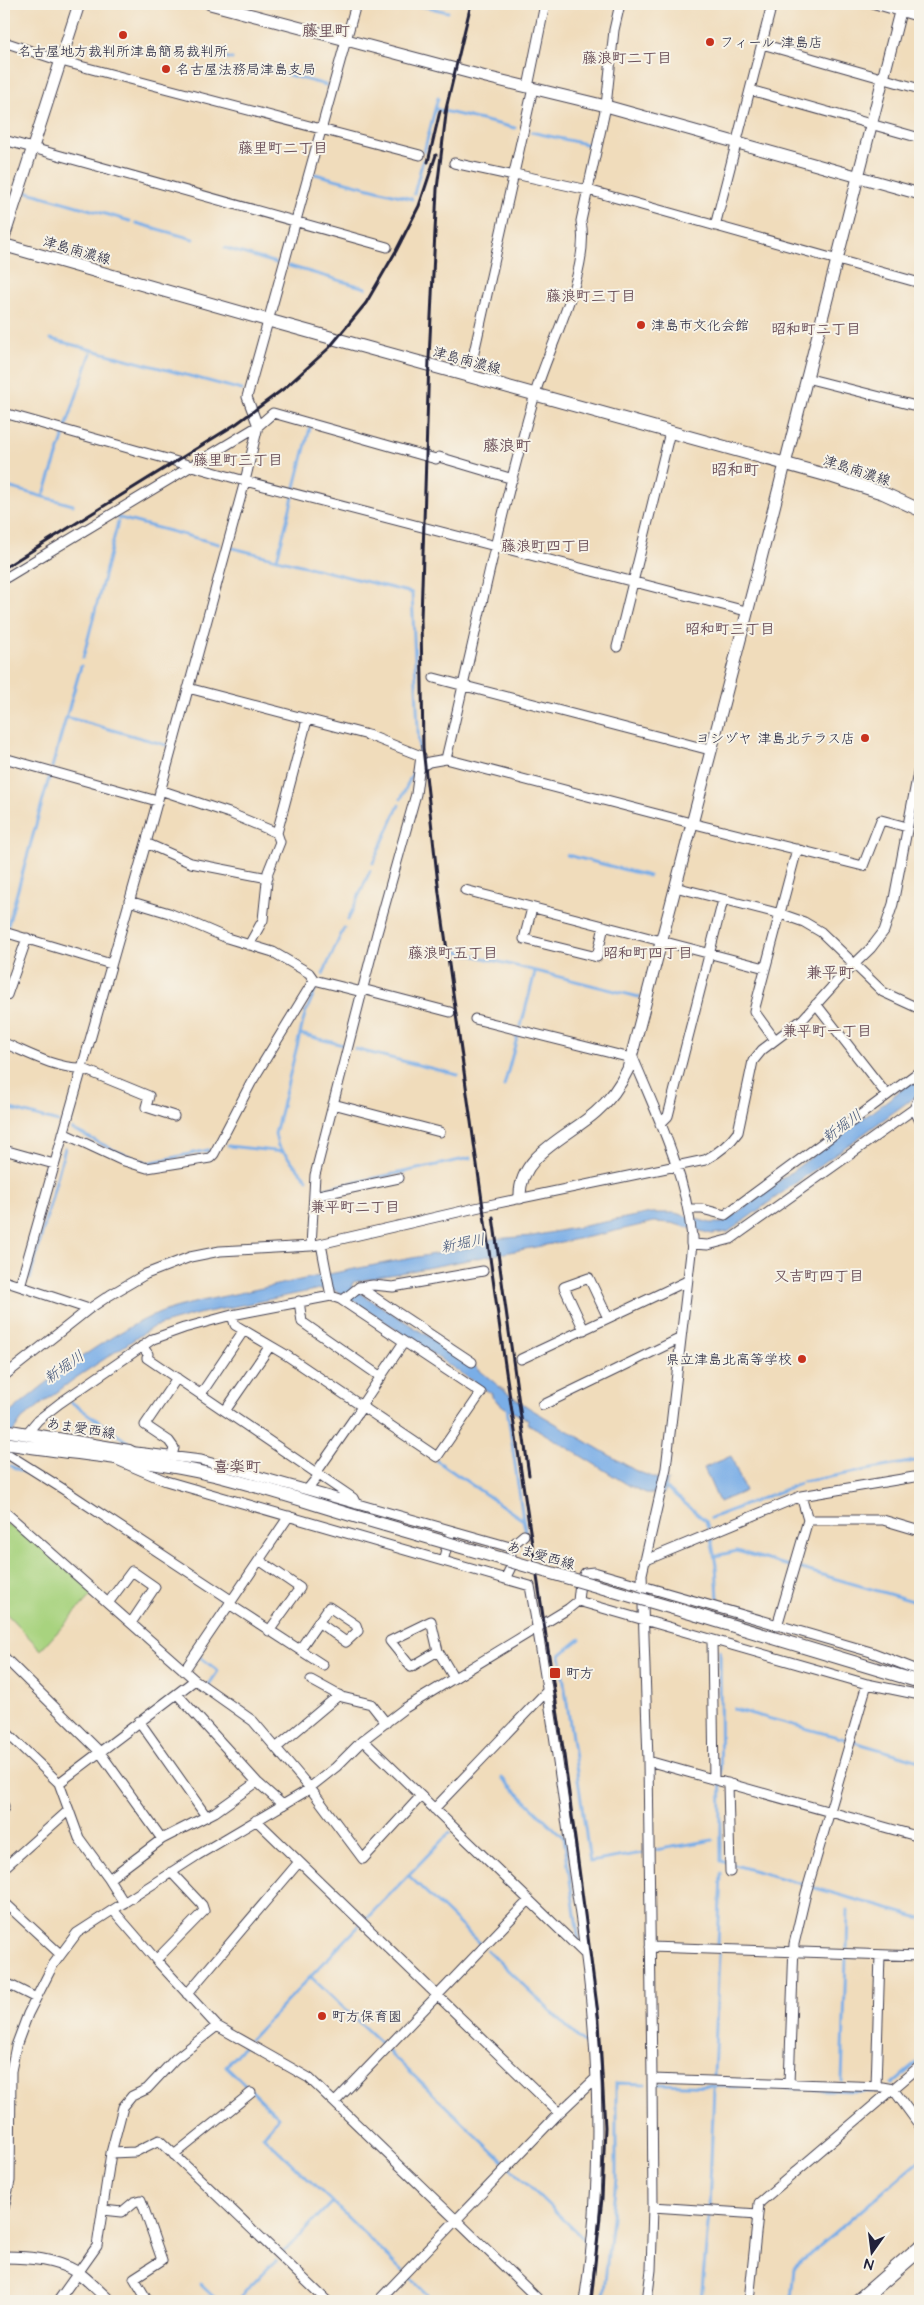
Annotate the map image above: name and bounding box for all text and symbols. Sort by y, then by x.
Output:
district label: 藤里町 [302,20,350,42]
marker: 名古屋地方裁判所津島簡易裁判所 [117,29,129,41]
place label: フィール 津島店 [720,33,823,53]
marker: フィール 津島店 [704,36,716,48]
place label: 名古屋地方裁判所津島簡易裁判所 [18,42,228,62]
district label: 藤浪町二丁目 [582,48,672,69]
place label: 名古屋法務局津島支局 [176,60,316,80]
marker: 名古屋法務局津島支局 [160,63,172,75]
district label: 藤里町二丁目 [238,138,328,159]
street label: 津島南濃線 [40,232,113,270]
district label: 藤浪町三丁目 [546,286,636,307]
place label: 津島市文化会館 [651,316,749,336]
marker: 津島市文化会館 [635,319,647,331]
district label: 昭和町二丁目 [771,319,861,340]
street label: 津島南濃線 [430,342,503,380]
district label: 藤浪町 [483,435,531,457]
district label: 藤里町三丁目 [193,450,283,471]
street label: 津島南濃線 [820,451,893,491]
district label: 昭和町 [711,459,759,481]
district label: 藤浪町四丁目 [501,536,591,557]
district label: 昭和町三丁目 [685,619,775,640]
place label: ヨシヅヤ 津島北テラス店 [696,729,855,749]
marker: ヨシヅヤ 津島北テラス店 [859,732,871,744]
district label: 藤浪町五丁目 [408,943,498,964]
district label: 昭和町四丁目 [603,943,693,964]
district label: 兼平町 [806,962,854,984]
district label: 兼平町一丁目 [782,1021,872,1042]
water label: 新堀川 [818,1105,867,1148]
district label: 兼平町二丁目 [310,1197,400,1218]
water label: 新堀川 [439,1229,487,1258]
district label: 又吉町四丁目 [774,1266,864,1287]
water label: 新堀川 [40,1346,89,1389]
place label: 県立津島北高等学校 [666,1350,792,1370]
marker: 県立津島北高等学校 [796,1353,808,1365]
street label: あま愛西線 [45,1414,117,1444]
district label: 喜楽町 [213,1456,261,1478]
street label: あま愛西線 [504,1537,577,1575]
place label: 町方 [566,1664,594,1684]
marker: 町方 [548,1666,562,1680]
place label: 町方保育園 [332,2007,402,2027]
marker: 町方保育園 [316,2010,328,2022]
north arrow [846,2228,896,2278]
text: N [862,2253,876,2274]

